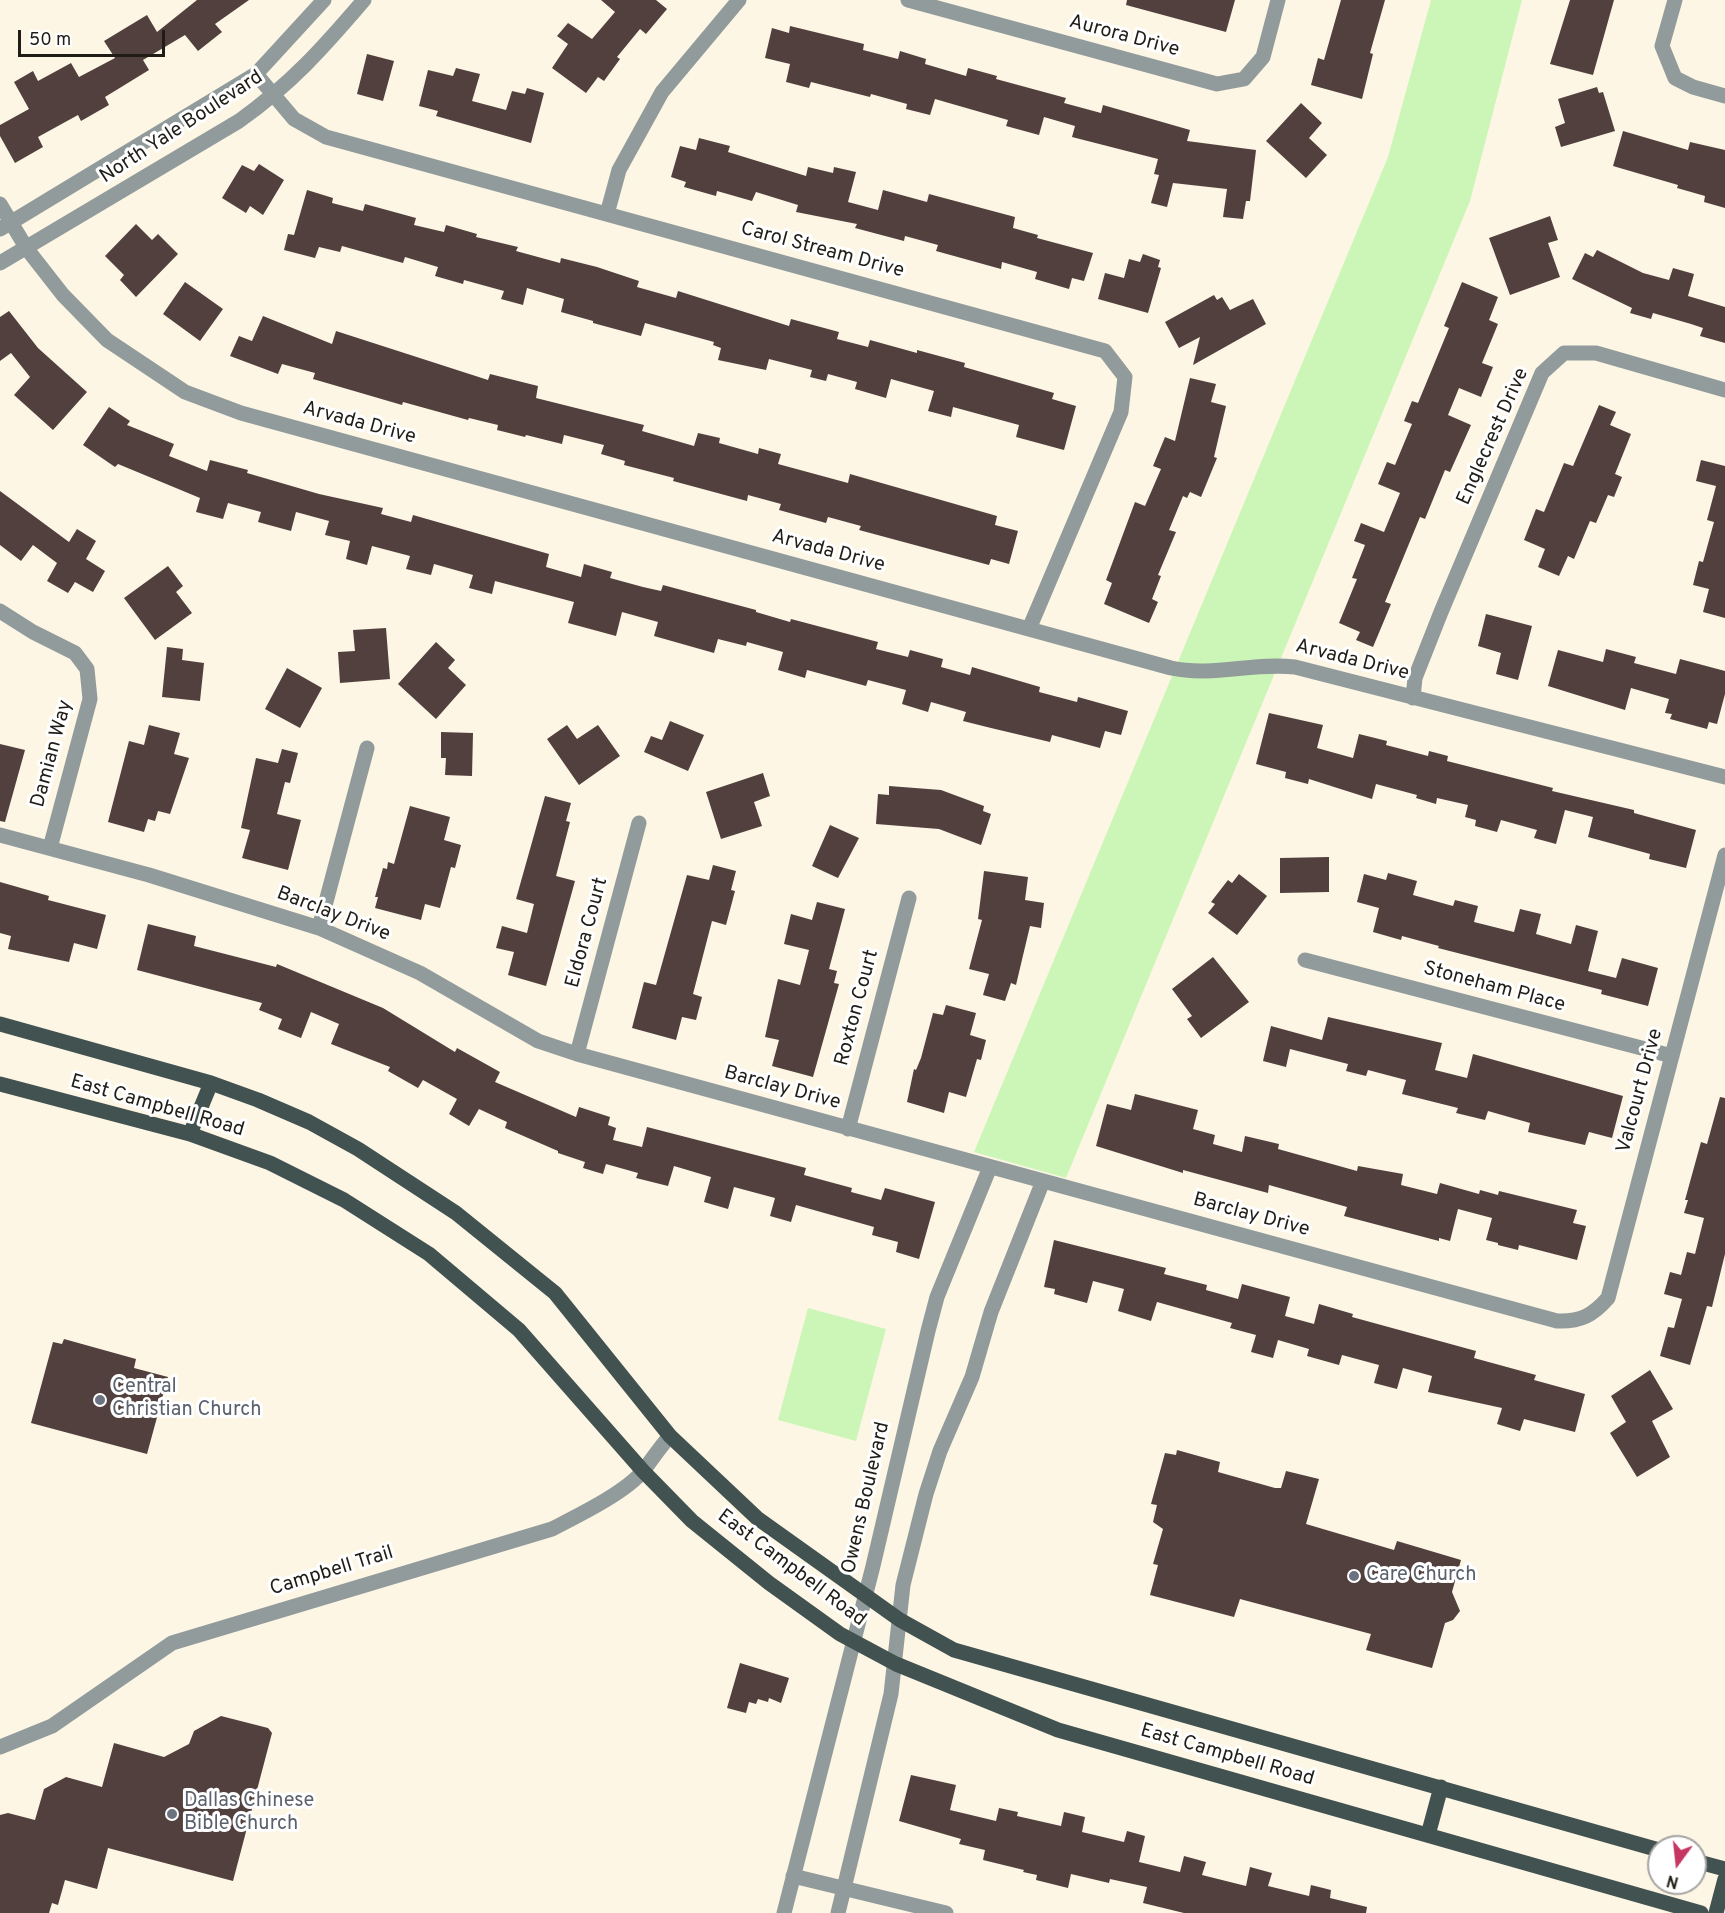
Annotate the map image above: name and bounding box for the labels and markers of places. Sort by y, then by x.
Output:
place label: Central Christian Church [112,1376,262,1423]
marker: Central Christian Church [93,1393,107,1407]
place label: Care Church [1366,1564,1477,1588]
marker: Care Church [1347,1569,1361,1583]
place label: Dallas Chinese Bible Church [184,1790,314,1837]
marker: Dallas Chinese Bible Church [165,1807,179,1821]

